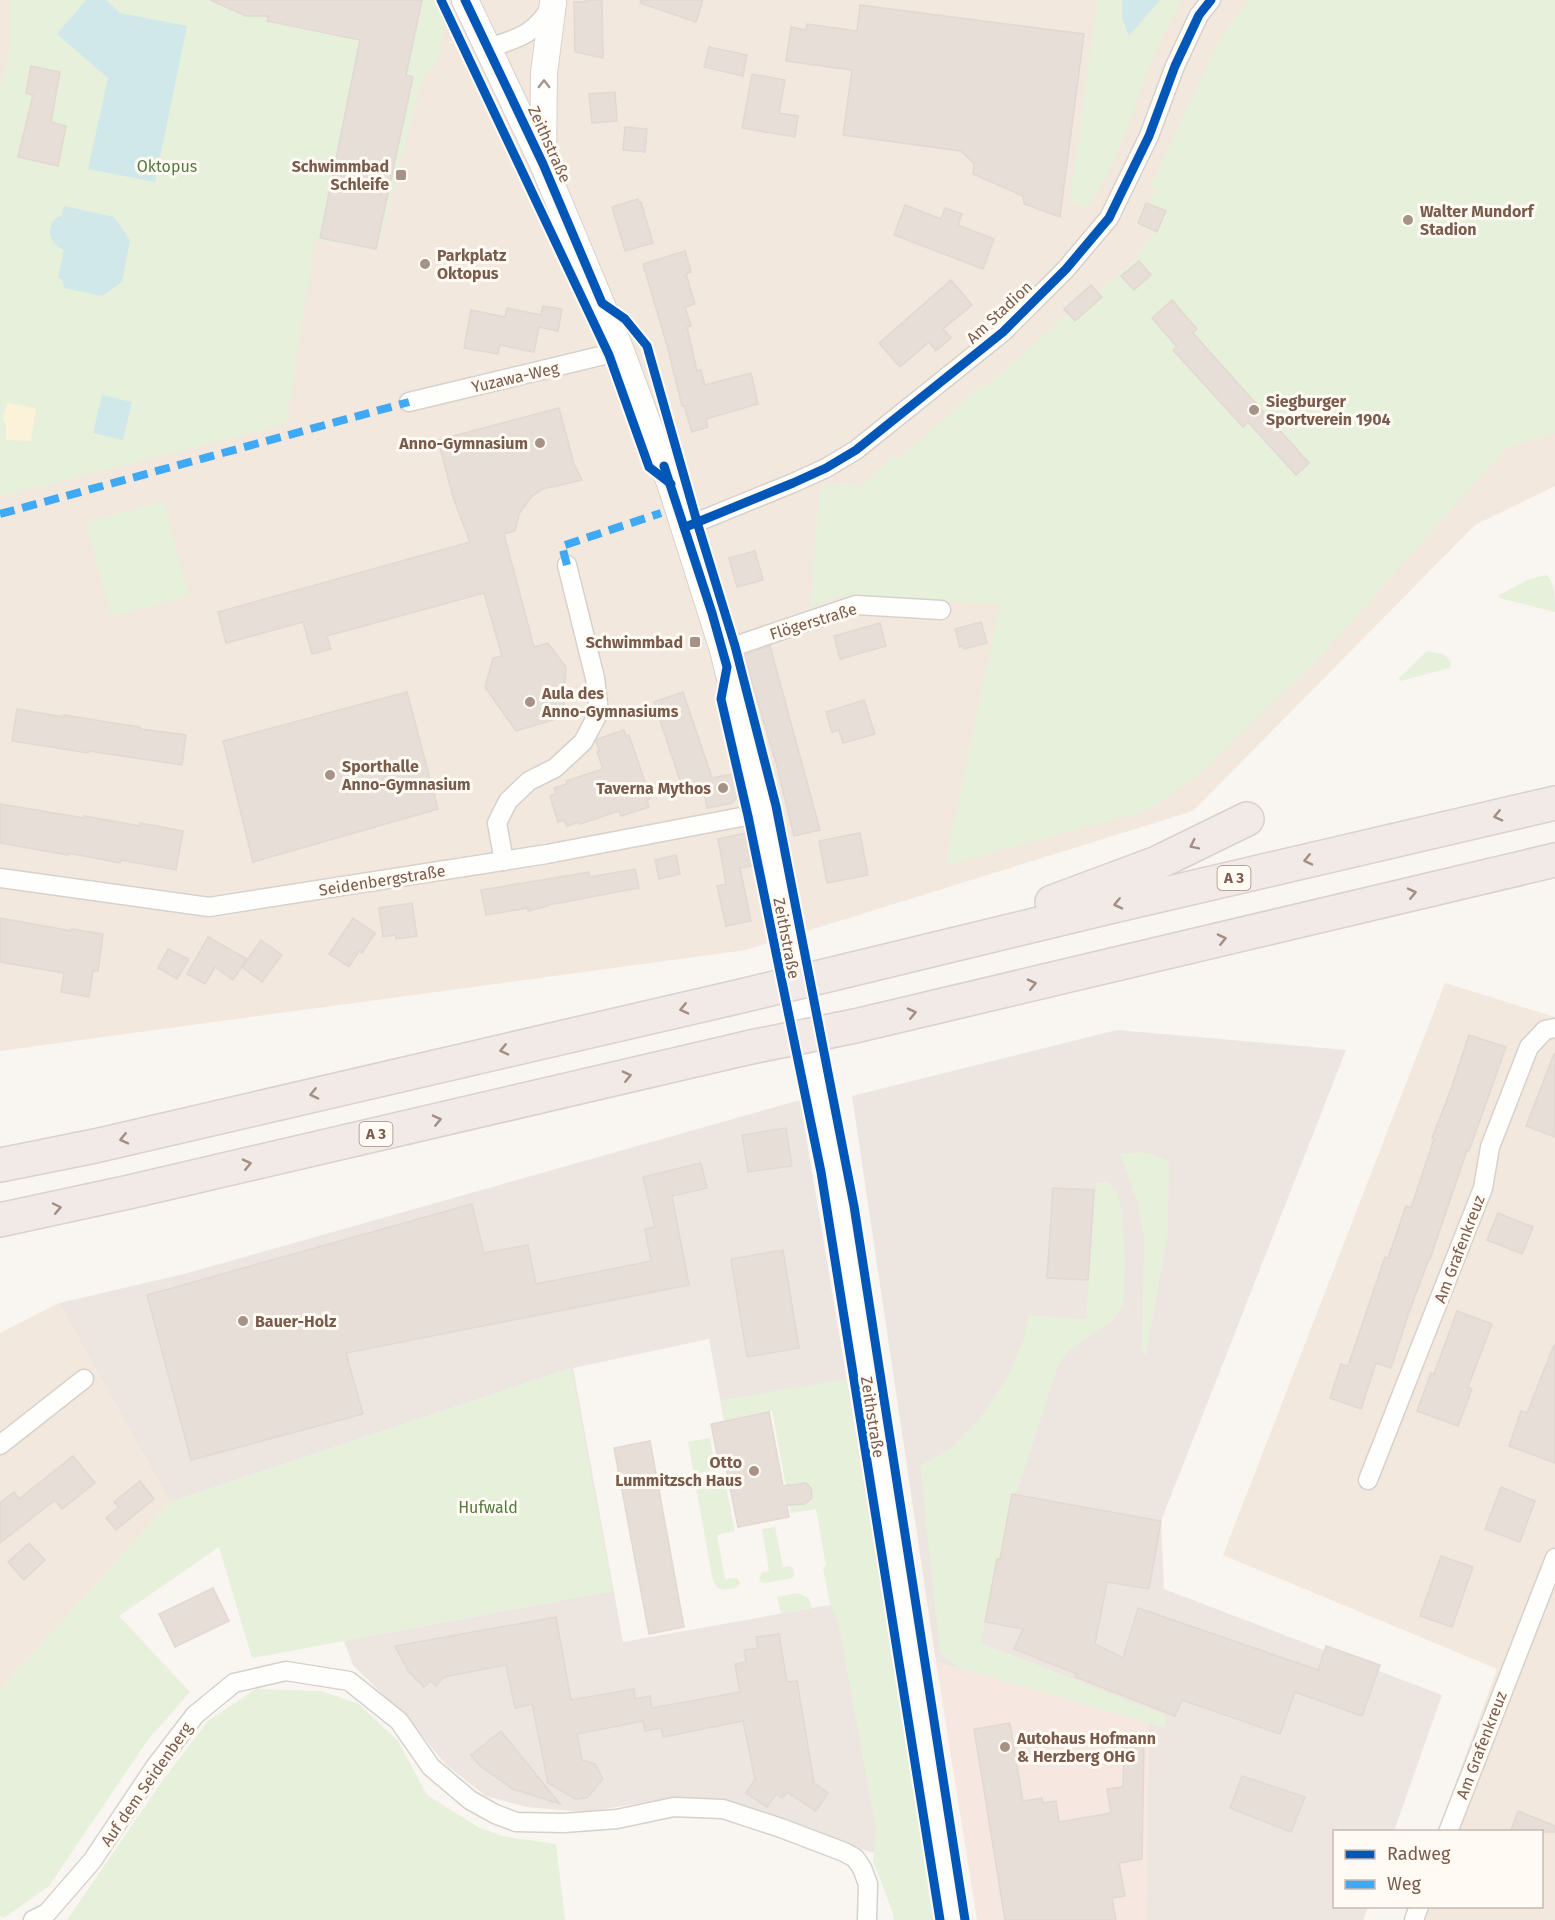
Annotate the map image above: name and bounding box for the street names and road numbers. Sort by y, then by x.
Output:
street label: Zeithstraße [524,103,575,186]
street label: Am Stadion [963,277,1036,348]
street label: Yuzawa-Weg [470,358,561,397]
street label: Flögerstraße [767,599,859,644]
street label: Seidenbergstraße [317,861,447,900]
road number: A 3 [1218,866,1250,890]
street label: Zeithstraße [769,896,804,980]
road number: A 3 [360,1122,392,1146]
street label: Am Grafenkreuz [1430,1193,1489,1306]
street label: Zeithstraße [857,1375,888,1459]
street label: Am Grafenkreuz [1452,1689,1511,1802]
street label: Auf dem Seidenberg [97,1718,197,1850]

